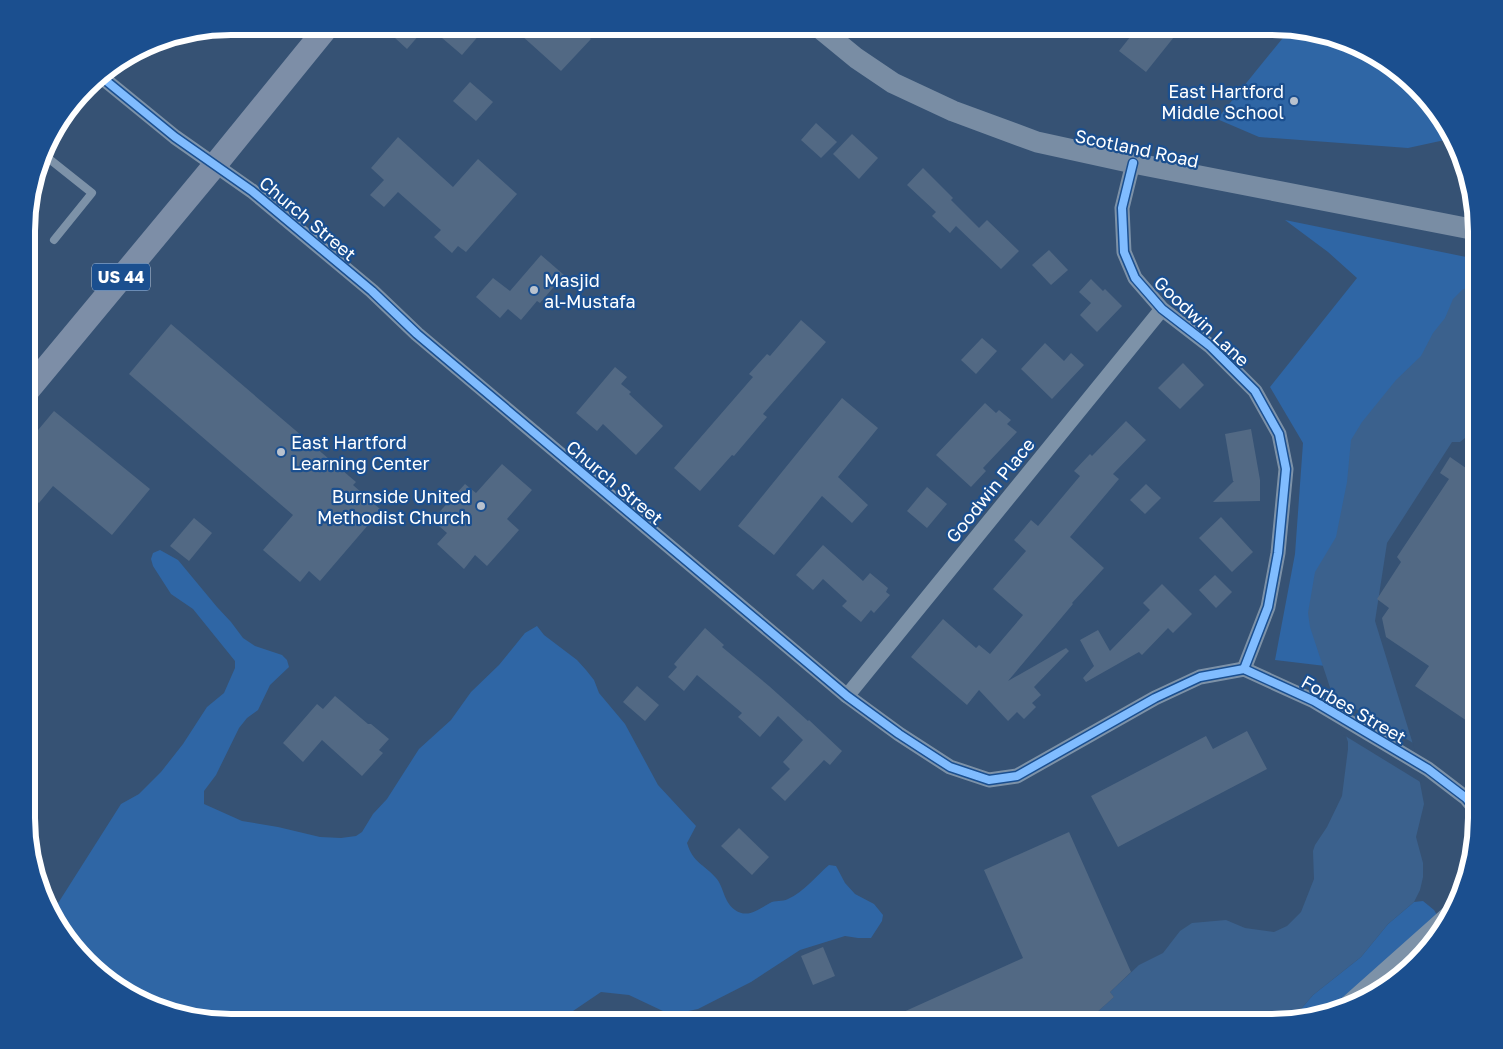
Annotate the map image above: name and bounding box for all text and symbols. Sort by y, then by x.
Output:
place label: East Hartford Middle School [1161,80,1284,123]
marker: East Hartford Middle School [1288,95,1300,107]
street label: Scotland Road [1073,124,1201,172]
street label: Church Street [255,171,361,265]
road number: US 44 [92,264,150,290]
place label: Masjid al-Mustafa [544,269,636,312]
street label: Goodwin Lane [1150,271,1254,371]
marker: Masjid al-Mustafa [528,284,540,296]
place label: East Hartford Learning Center [291,431,429,474]
street label: Goodwin Place [941,433,1039,547]
street label: Church Street [562,435,668,529]
marker: East Hartford Learning Center [275,446,287,458]
place label: Burnside United Methodist Church [317,485,471,528]
marker: Burnside United Methodist Church [475,500,487,512]
street label: Forbes Street [1298,670,1410,748]

